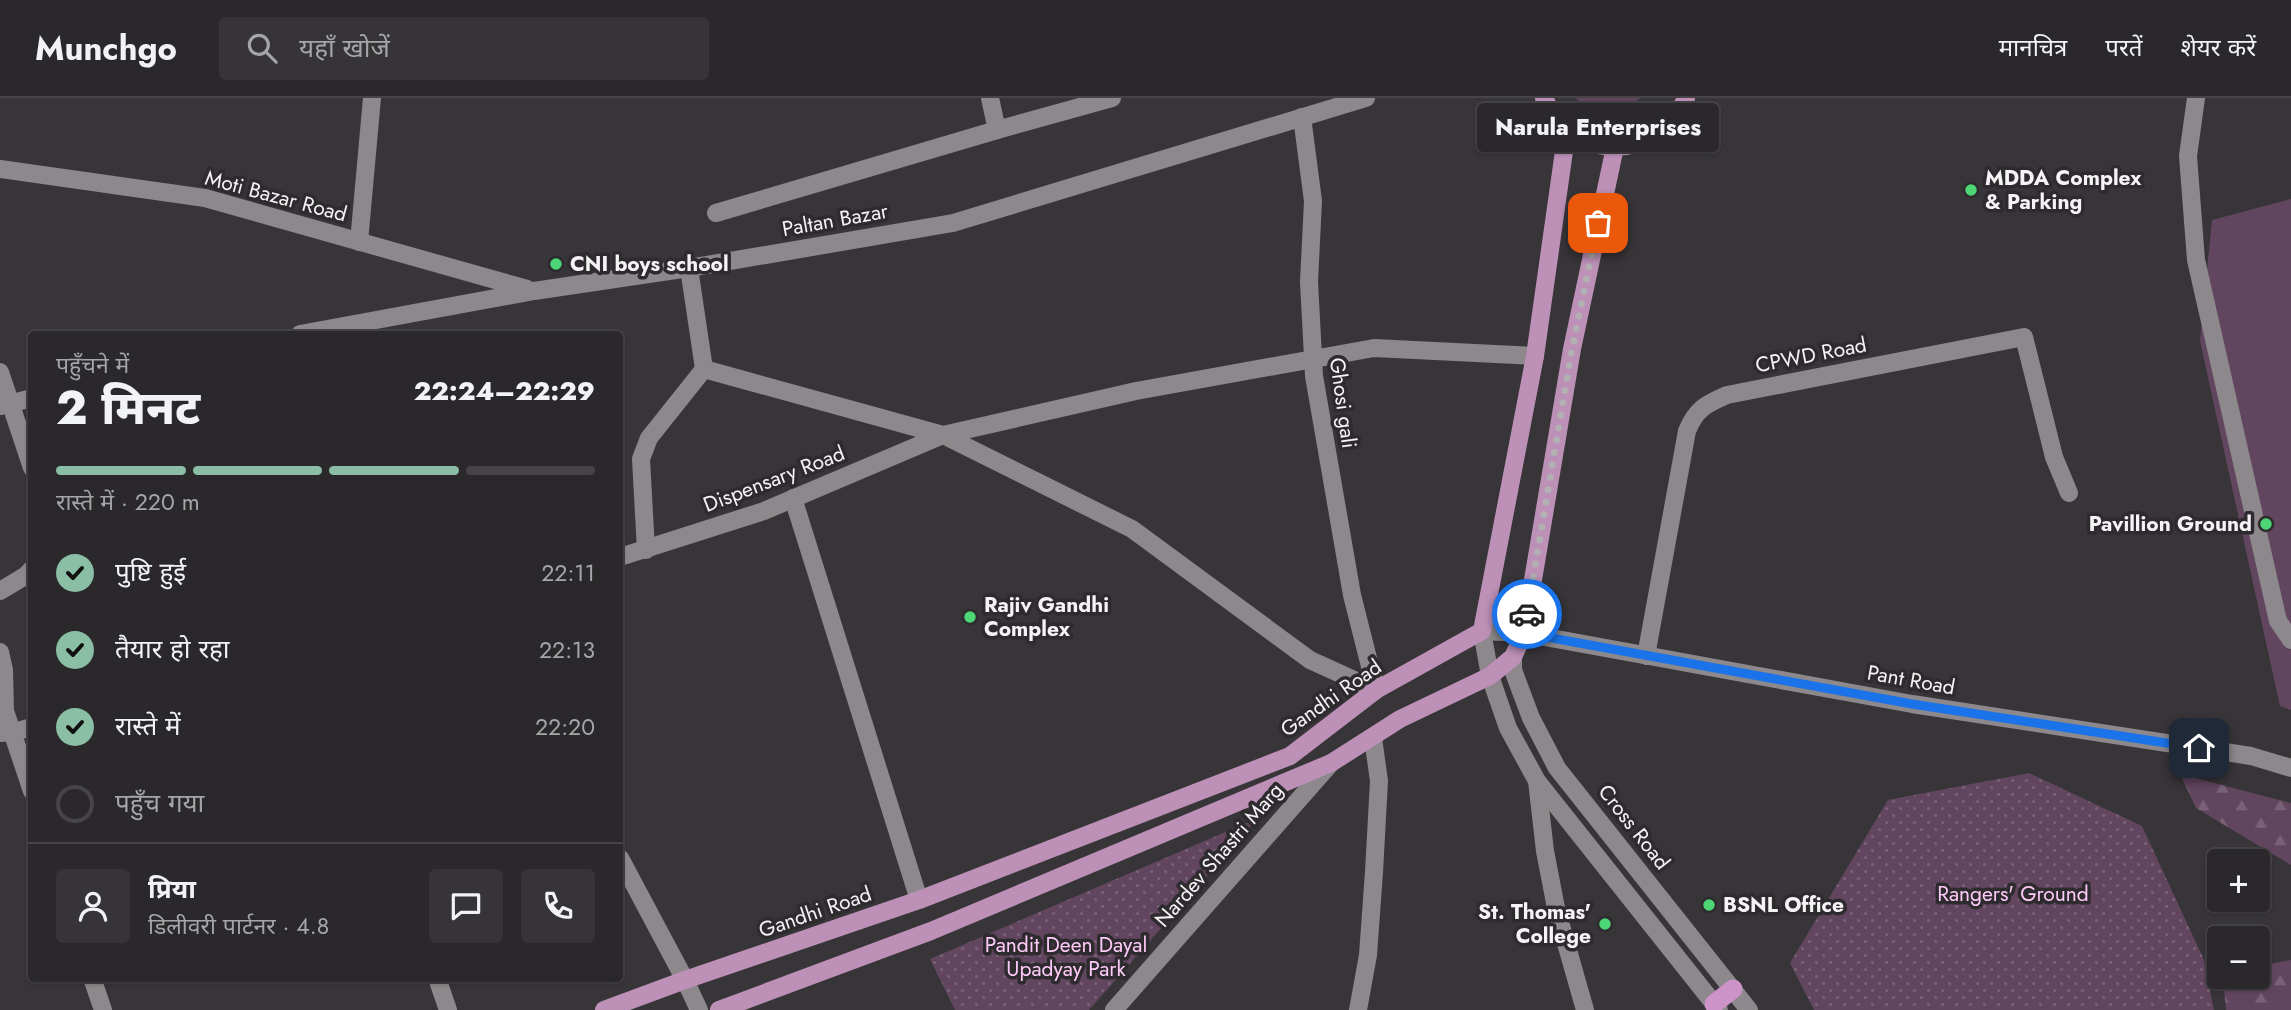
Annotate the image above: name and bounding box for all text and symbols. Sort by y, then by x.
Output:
search box [219,17,709,80]
text: Munchgo [35,25,177,72]
icon: search [243,29,281,67]
text: यहाँ खोजें [299,29,390,67]
text: मानचित्र [1999,30,2067,65]
text: परतें [2105,30,2142,65]
text: शेयर करें [2180,30,2256,65]
callout: Narula Enterprises [1477,104,1719,153]
text: Narula Enterprises [1495,110,1701,144]
street label: Moti Bazar Road [202,163,350,229]
place label: MDDA Complex & Parking [1985,163,2142,217]
marker: MDDA Complex & Parking [1963,182,1979,198]
pin [1568,193,1628,253]
street label: Paltan Bazar [780,196,891,244]
icon: bag [1579,204,1617,242]
place label: CNI boys school [570,249,729,279]
marker: CNI boys school [548,256,564,272]
street label: CPWD Road [1753,330,1869,380]
text: पहुँचने में [56,348,129,382]
street label: Ghosi gali [1322,356,1364,450]
text: 22:24–22:29 [414,372,595,410]
text: 2 मिनट [56,375,200,441]
street label: Dispensary Road [699,438,849,520]
text: रास्ते में · 220 m [56,485,200,519]
place label: Pavillion Ground [2089,509,2252,539]
marker: Pavillion Ground [2258,516,2274,532]
text: पुष्टि हुई [115,553,186,591]
icon: check [56,554,94,592]
text: 22:11 [541,556,595,590]
courier [1492,579,1562,649]
place label: Rajiv Gandhi Complex [984,590,1109,644]
icon: car [1508,595,1546,633]
marker: Rajiv Gandhi Complex [962,609,978,625]
text: तैयार हो रहा [115,630,230,668]
icon: check [56,631,94,669]
text: 22:13 [539,633,595,667]
street label: Gandhi Road [1274,652,1388,744]
street label: Pant Road [1865,658,1957,702]
text: रास्ते में [115,707,181,745]
icon: check [56,708,94,746]
text: 22:20 [535,710,595,744]
pin [2169,718,2229,778]
icon: home [2180,729,2218,767]
street label: Nardev Shastri Marg [1148,776,1290,934]
street label: Cross Road [1591,778,1677,876]
text: पहुँच गया [115,784,204,822]
map controls [2207,849,2270,989]
button: + [2207,849,2270,912]
button: person [56,869,130,943]
button: chat [429,869,503,943]
button: phone [521,869,595,943]
text: प्रिया [148,870,196,908]
street label: Gandhi Road [755,879,875,945]
park label: Rangers' Ground [1937,879,2089,909]
place label: BSNL Office [1723,890,1844,920]
place label: St. Thomas' College [1478,897,1591,951]
marker: BSNL Office [1701,897,1717,913]
text: डिलीवरी पार्टनर · 4.8 [148,909,329,943]
marker: St. Thomas' College [1597,916,1613,932]
button: − [2207,926,2270,989]
park label: Pandit Deen Dayal Upadyay Park [985,930,1147,984]

